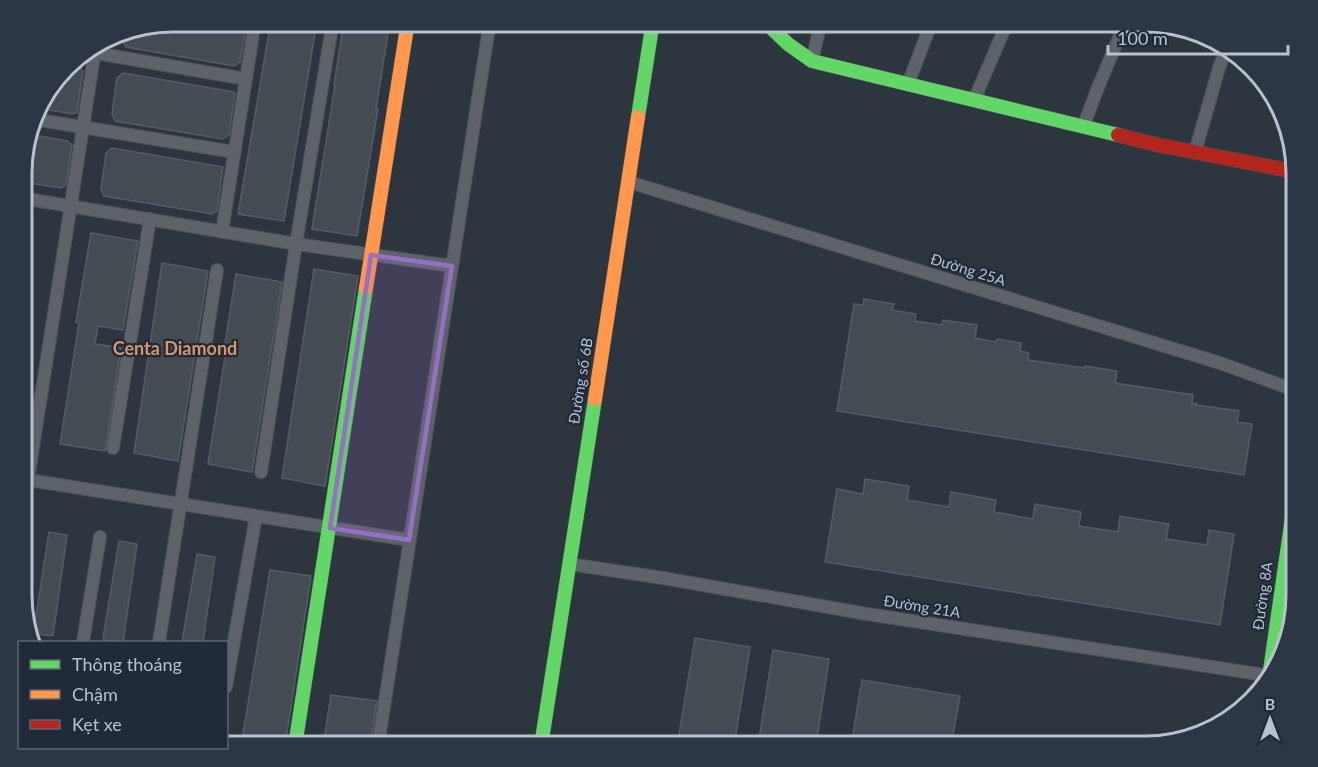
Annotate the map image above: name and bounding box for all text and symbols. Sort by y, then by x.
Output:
scale bar [1108,18,1288,56]
text: 100 m [1117,27,1168,49]
street label: Đường 25A [929,249,1009,289]
street label: Đường số 6B [564,336,596,425]
district label: Centa Diamond [113,337,237,359]
street label: Đường 8A [1248,560,1276,631]
street label: Đường 21A [882,591,963,621]
legend [18,641,228,749]
text: Thông thoáng [72,653,182,675]
text: Chậm [72,683,118,705]
north arrow [1240,689,1300,749]
text: B [1265,694,1275,713]
text: Kẹt xe [72,713,122,735]

